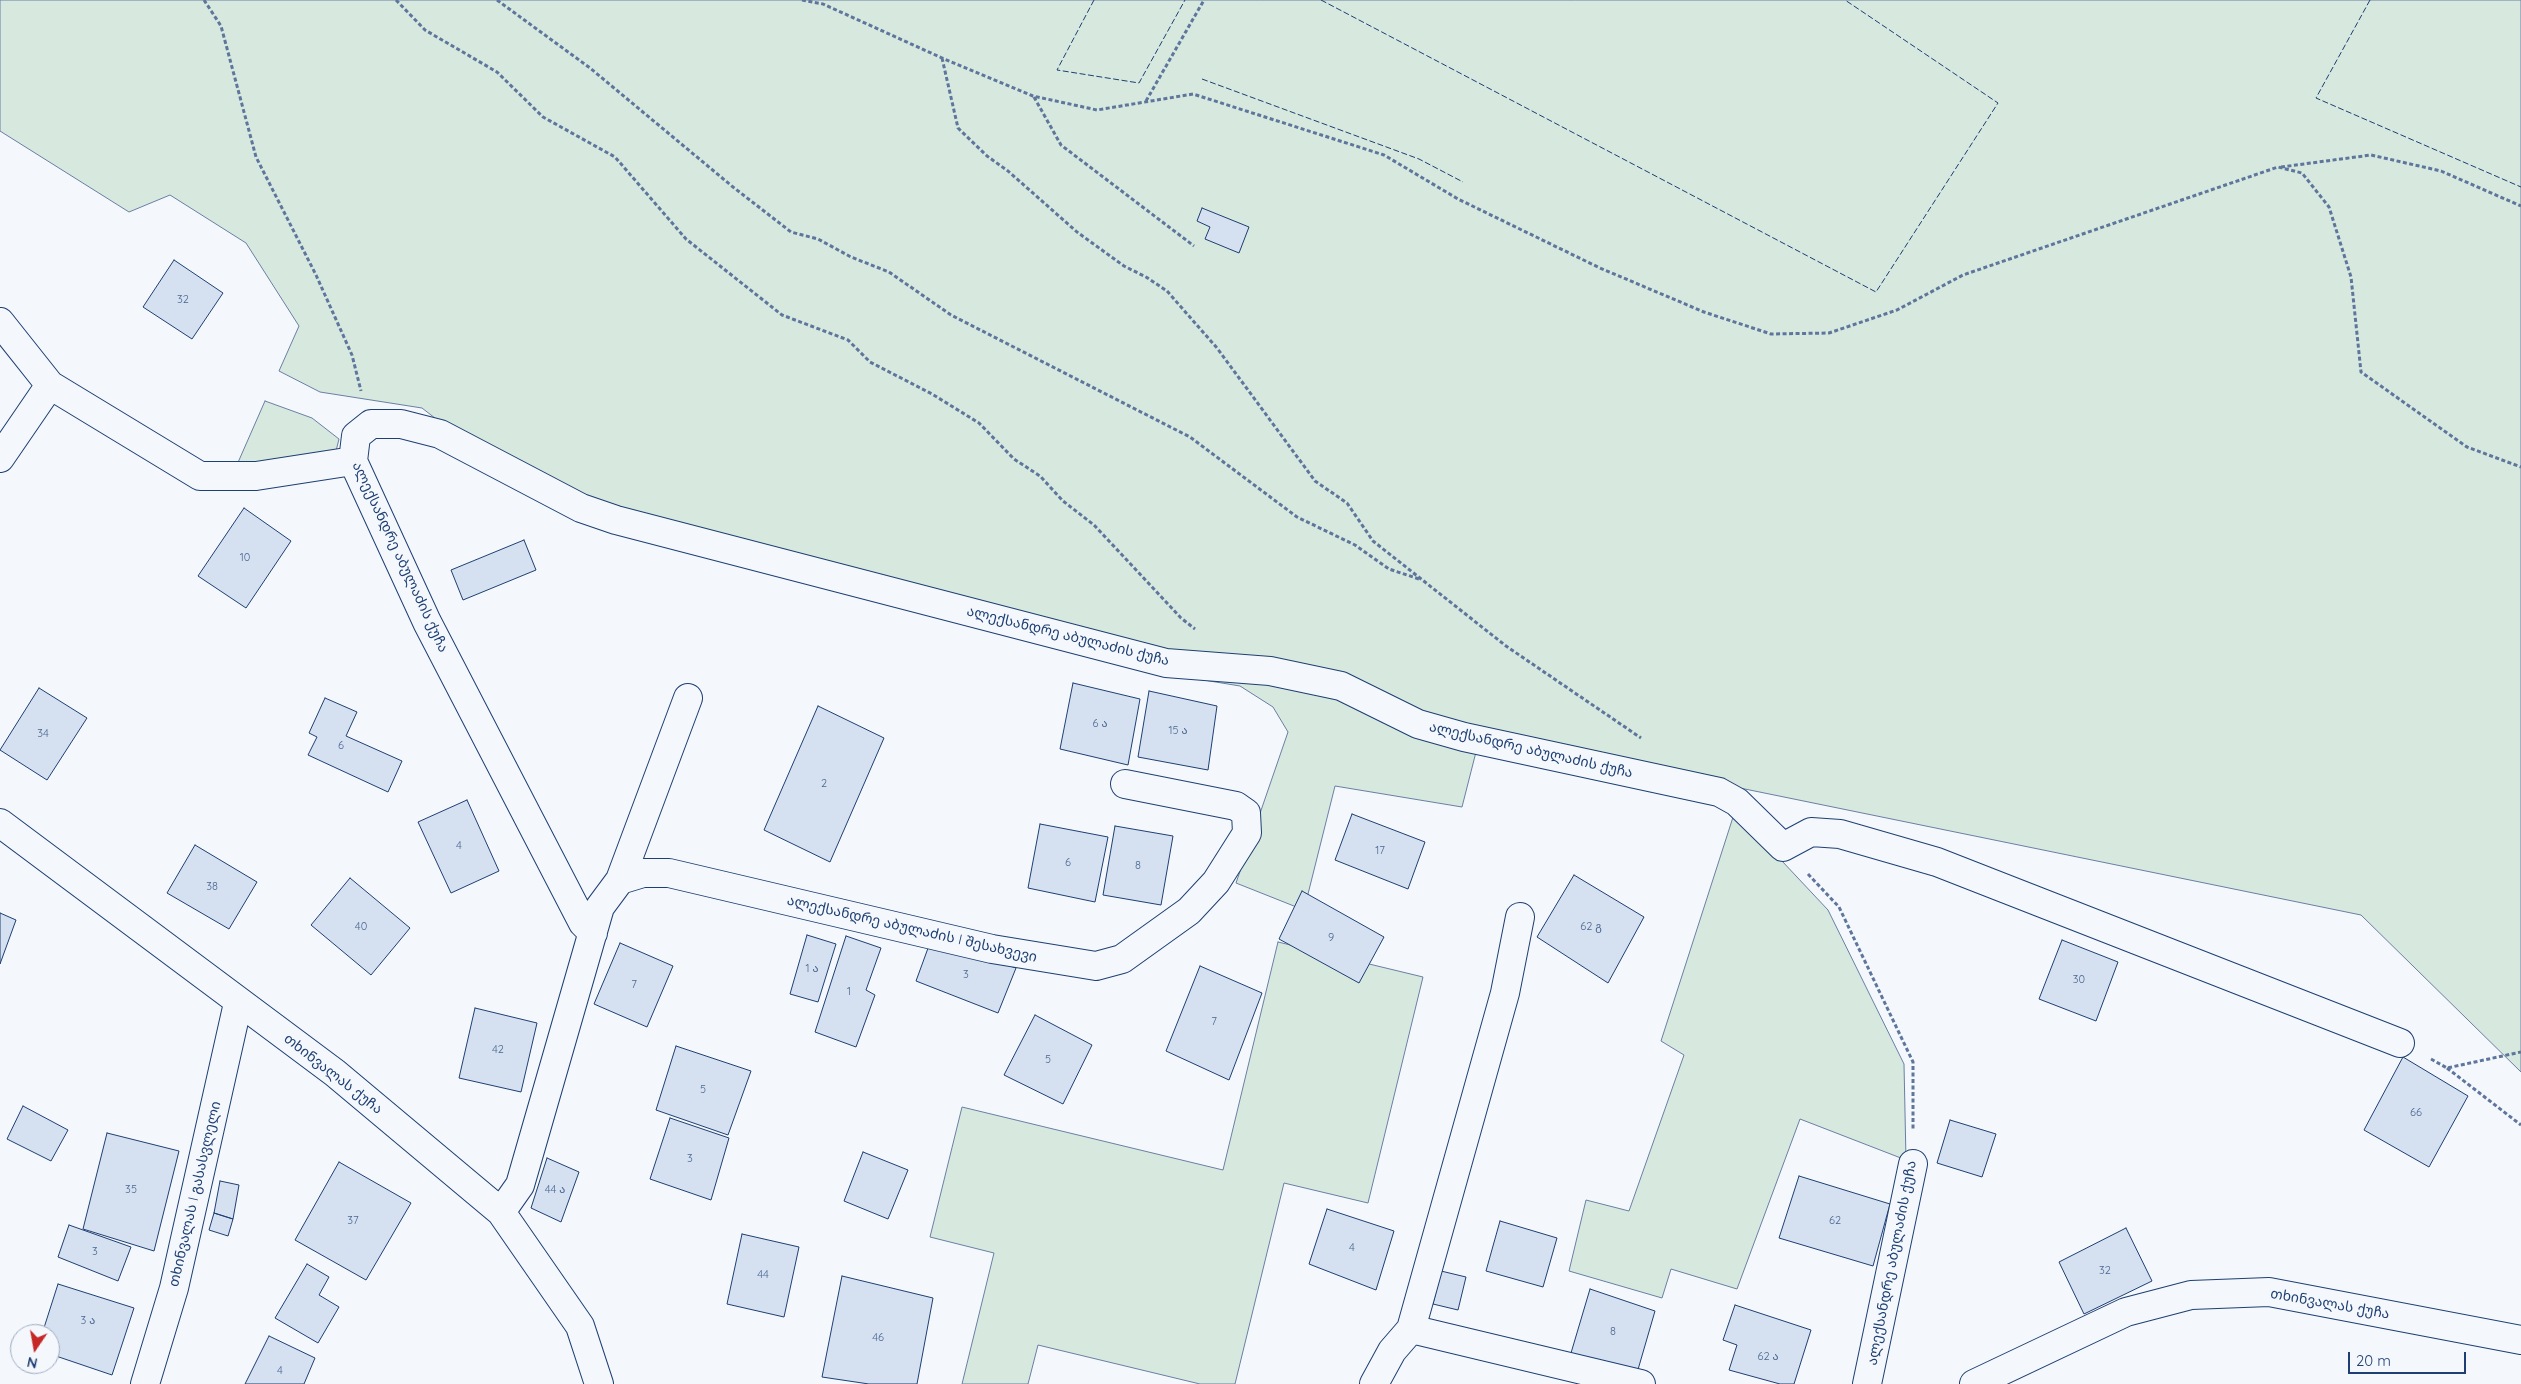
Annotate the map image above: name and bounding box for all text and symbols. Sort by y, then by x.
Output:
house number: 32 [177,293,189,307]
street label: ალექსანდრე აბულაძის ქუჩა [348,459,452,655]
house number: 10 [240,551,250,565]
street label: ალექსანდრე აბულაძის ქუჩა [965,603,1171,669]
house number: 6 ა [1093,717,1107,731]
street label: ალექსანდრე აბულაძის ქუჩა [1428,718,1634,782]
house number: 15 ა [1168,724,1188,738]
house number: 34 [37,727,49,741]
house number: 6 [338,739,344,753]
house number: 2 [821,777,827,791]
house number: 4 [456,839,462,853]
house number: 17 [1375,844,1385,858]
house number: 6 [1065,856,1071,870]
house number: 8 [1135,859,1141,873]
house number: 38 [206,880,218,894]
street label: ალექსანდრე აბულაძის I შესახვევი [785,892,1039,966]
house number: 40 [355,920,367,934]
house number: 62 გ [1580,920,1602,934]
house number: 9 [1328,931,1334,945]
house number: 1 ა [805,962,819,976]
house number: 3 [963,968,969,982]
house number: 30 [2073,973,2085,987]
house number: 7 [631,978,637,992]
house number: 1 [847,985,851,999]
house number: 7 [1211,1015,1217,1029]
street label: თხინვალას ქუჩა [280,1030,386,1118]
house number: 42 [492,1043,504,1057]
house number: 5 [1045,1053,1051,1067]
house number: 5 [700,1083,706,1097]
street label: თხინვალას I გასასვლელი [165,1100,225,1288]
house number: 66 [2410,1106,2422,1120]
house number: 3 [687,1152,693,1166]
street label: ალექსანდრე აბულაძის ქუჩა [1864,1159,1920,1367]
house number: 35 [125,1183,137,1197]
house number: 44 ა [545,1183,565,1197]
house number: 37 [347,1214,359,1228]
house number: 62 [1829,1214,1841,1228]
house number: 4 [1349,1241,1355,1255]
house number: 3 [92,1245,98,1259]
house number: 32 [2099,1264,2111,1278]
house number: 44 [757,1268,769,1282]
street label: თხინვალას ქუჩა [2269,1285,2391,1323]
house number: 3 ა [81,1314,95,1328]
north arrow [10,1324,60,1374]
house number: 8 [1610,1325,1616,1339]
house number: 46 [872,1331,884,1345]
scale bar [2351,1342,2468,1374]
house number: 62 ა [1757,1350,1779,1364]
text: 20 m [2356,1351,2391,1370]
text: N [25,1353,39,1373]
house number: 4 [277,1364,283,1378]

